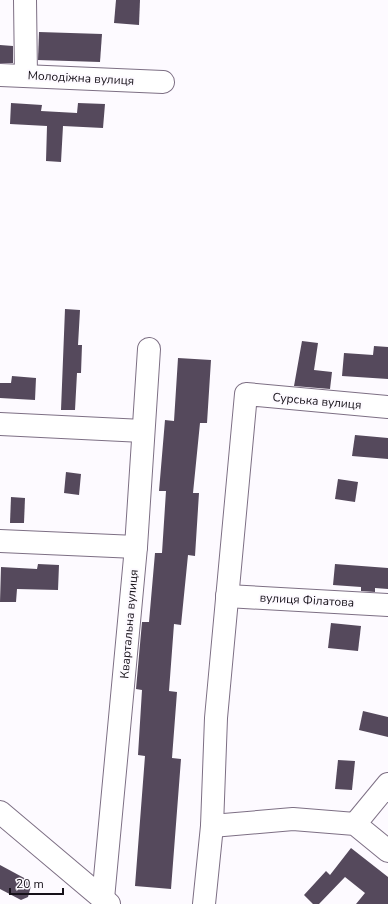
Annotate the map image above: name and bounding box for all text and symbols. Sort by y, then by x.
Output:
street label: Молодіжна вулиця [27,67,135,89]
street label: Сурська вулиця [272,389,362,413]
street label: Квартальна вулиця [116,569,142,679]
street label: вулиця Філатова [259,590,355,610]
scale bar [10,870,63,896]
text: 20 m [16,876,44,892]

